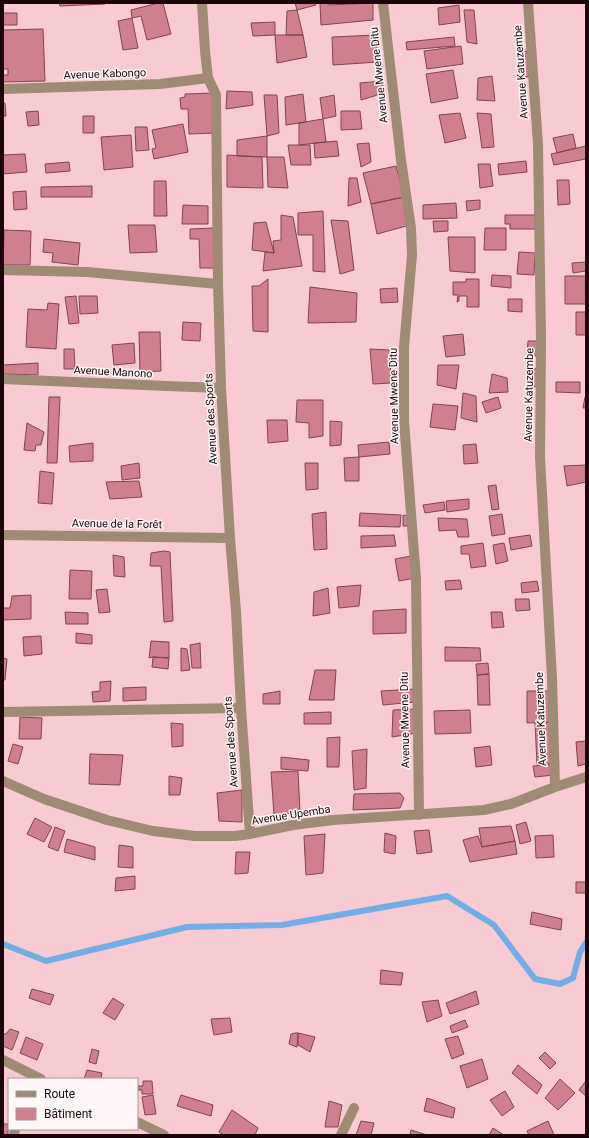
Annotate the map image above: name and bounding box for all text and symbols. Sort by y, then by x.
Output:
street label: Avenue Katuzembe [511,24,531,119]
street label: Avenue Mwene Ditu [367,26,391,124]
street label: Avenue Kabongo [64,66,146,82]
street label: Avenue Mwene Ditu [387,348,401,444]
street label: Avenue Katuzembe [522,348,536,442]
street label: Avenue Manono [73,363,153,381]
street label: Avenue des Sports [202,373,220,465]
street label: Avenue de la Forêt [72,517,163,531]
street label: Avenue Mwene Ditu [398,672,412,768]
street label: Avenue Katuzembe [533,672,549,766]
street label: Avenue des Sports [221,696,241,788]
street label: Avenue Upemba [251,802,331,828]
legend [8,1078,138,1130]
text: Route [44,1087,75,1101]
text: Bâtiment [44,1107,92,1121]

